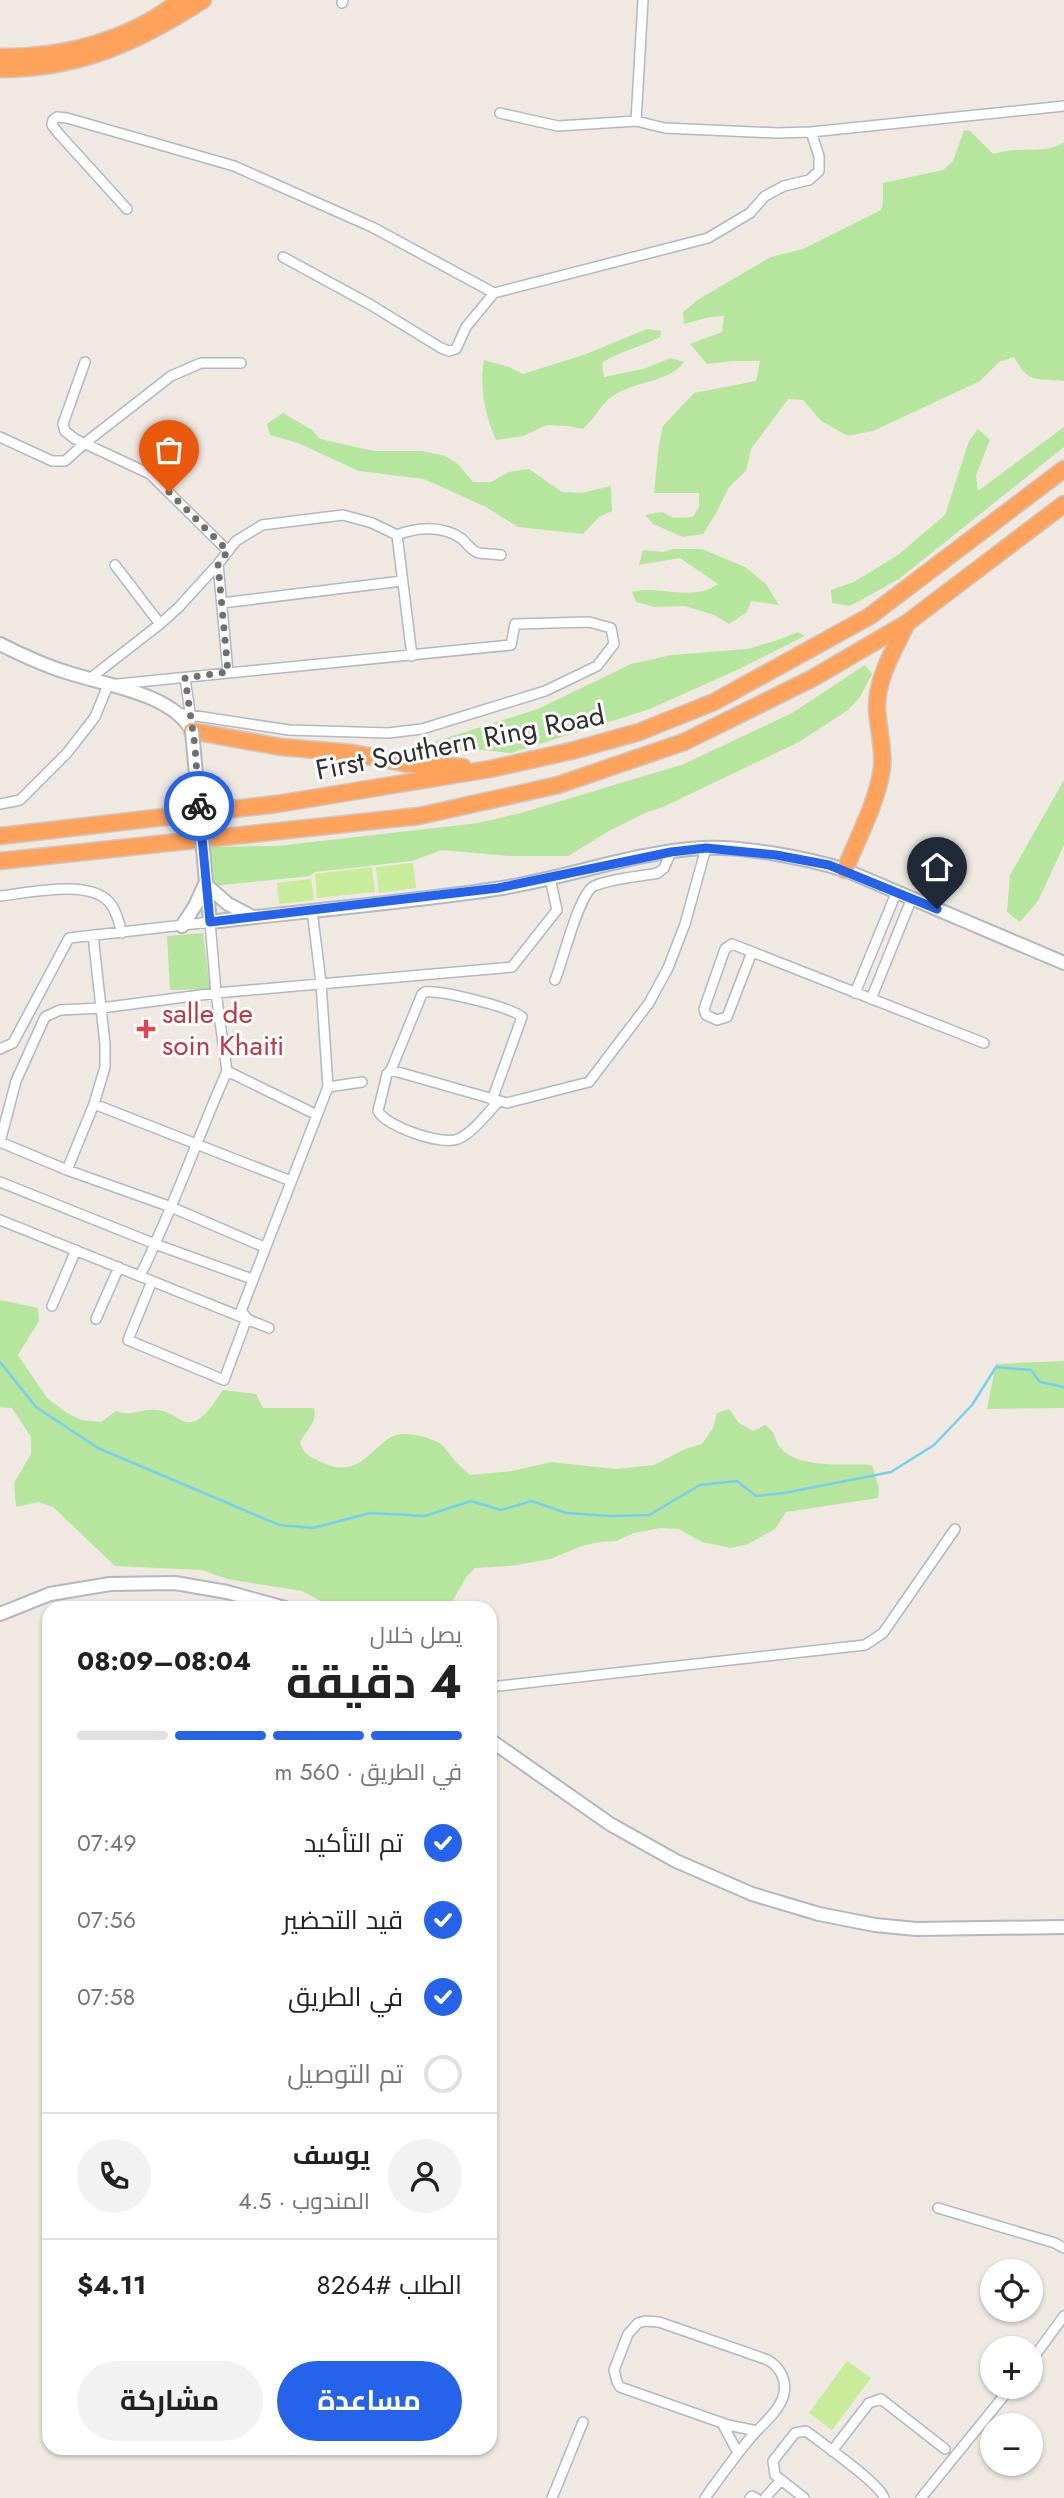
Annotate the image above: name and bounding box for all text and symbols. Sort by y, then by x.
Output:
pin [139,420,199,492]
icon: bag [150,431,188,469]
street label: First Southern Ring Road [312,694,608,791]
courier [164,771,234,841]
icon: bike [180,787,218,825]
pin [907,837,967,909]
icon: home [918,848,956,886]
place label: salle de soin Khaiti [162,993,284,1066]
marker: salle de soin Khaiti [136,1019,156,1039]
text: يصل خلال [370,1618,462,1652]
text: 08:04–08:09 [77,1642,251,1680]
text: 4 دقيقة [286,1649,462,1715]
text: في الطريق · 560 m [275,1755,462,1789]
text: تم التأكيد [304,1824,403,1862]
icon: check [424,1824,462,1862]
text: 07:49 [77,1826,136,1860]
text: قيد التحضير [283,1901,403,1939]
icon: check [424,1901,462,1939]
text: 07:56 [77,1903,136,1937]
text: في الطريق [288,1978,403,2016]
icon: check [424,1978,462,2016]
text: 07:58 [77,1980,135,2014]
text: تم التوصيل [287,2055,403,2093]
text: يوسف [293,2136,370,2174]
button: phone [77,2139,151,2213]
button: person [388,2139,462,2213]
text: المندوب · 4.5 [238,2184,370,2218]
map controls [980,2259,1043,2476]
button: locate [980,2259,1043,2322]
text: $4.11 [77,2266,146,2304]
text: الطلب #8264 [317,2266,462,2304]
button: + [980,2336,1043,2399]
button: مشاركة [77,2361,263,2441]
button: مساعدة [277,2361,462,2441]
button: − [980,2413,1043,2476]

